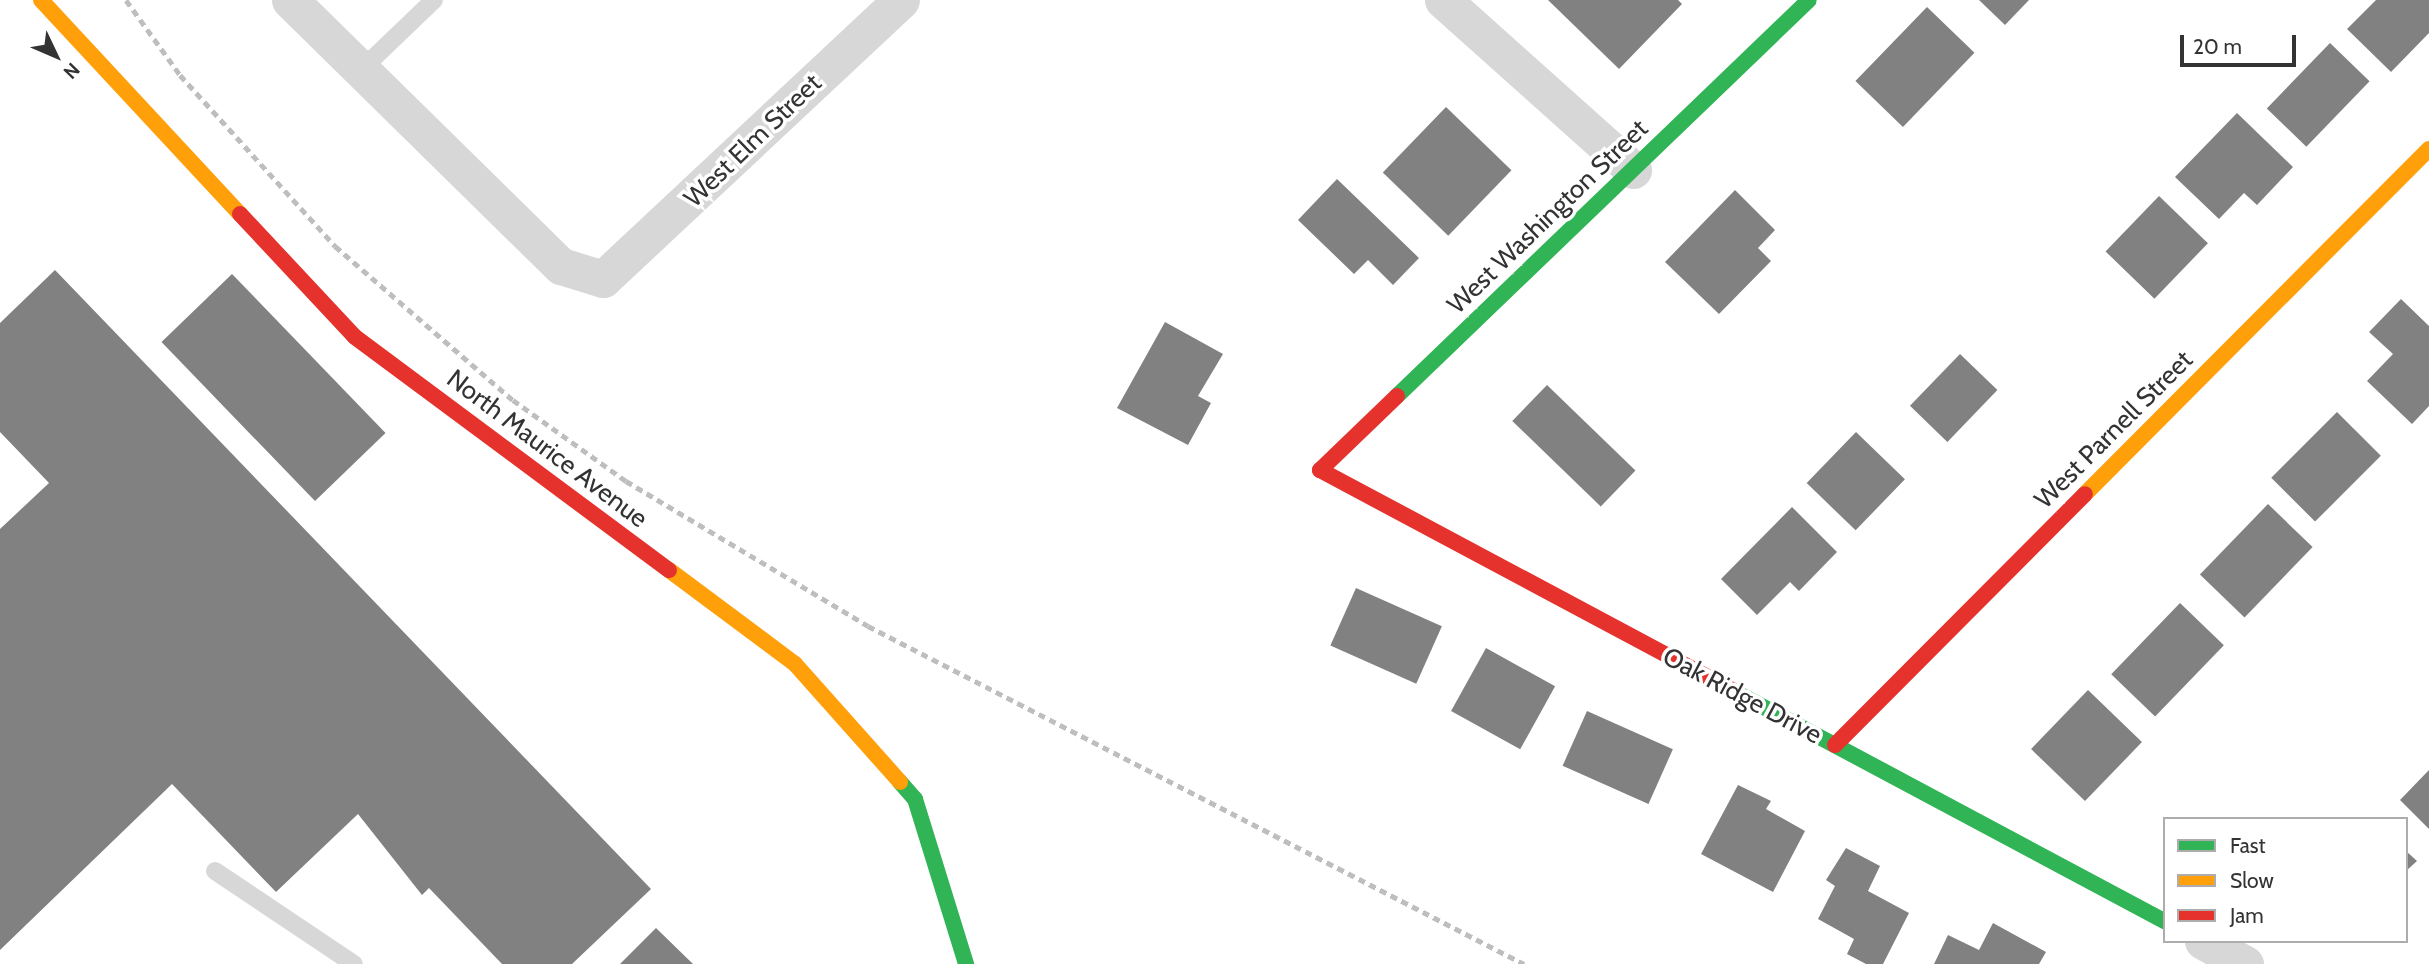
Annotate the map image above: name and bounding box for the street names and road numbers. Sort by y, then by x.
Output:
street label: West Elm Street [678,68,828,214]
street label: West Washington Street [1441,113,1655,321]
street label: West Parnell Street [2029,345,2199,515]
street label: North Maurice Avenue [441,363,653,535]
street label: Oak Ridge Drive [1657,641,1827,751]

